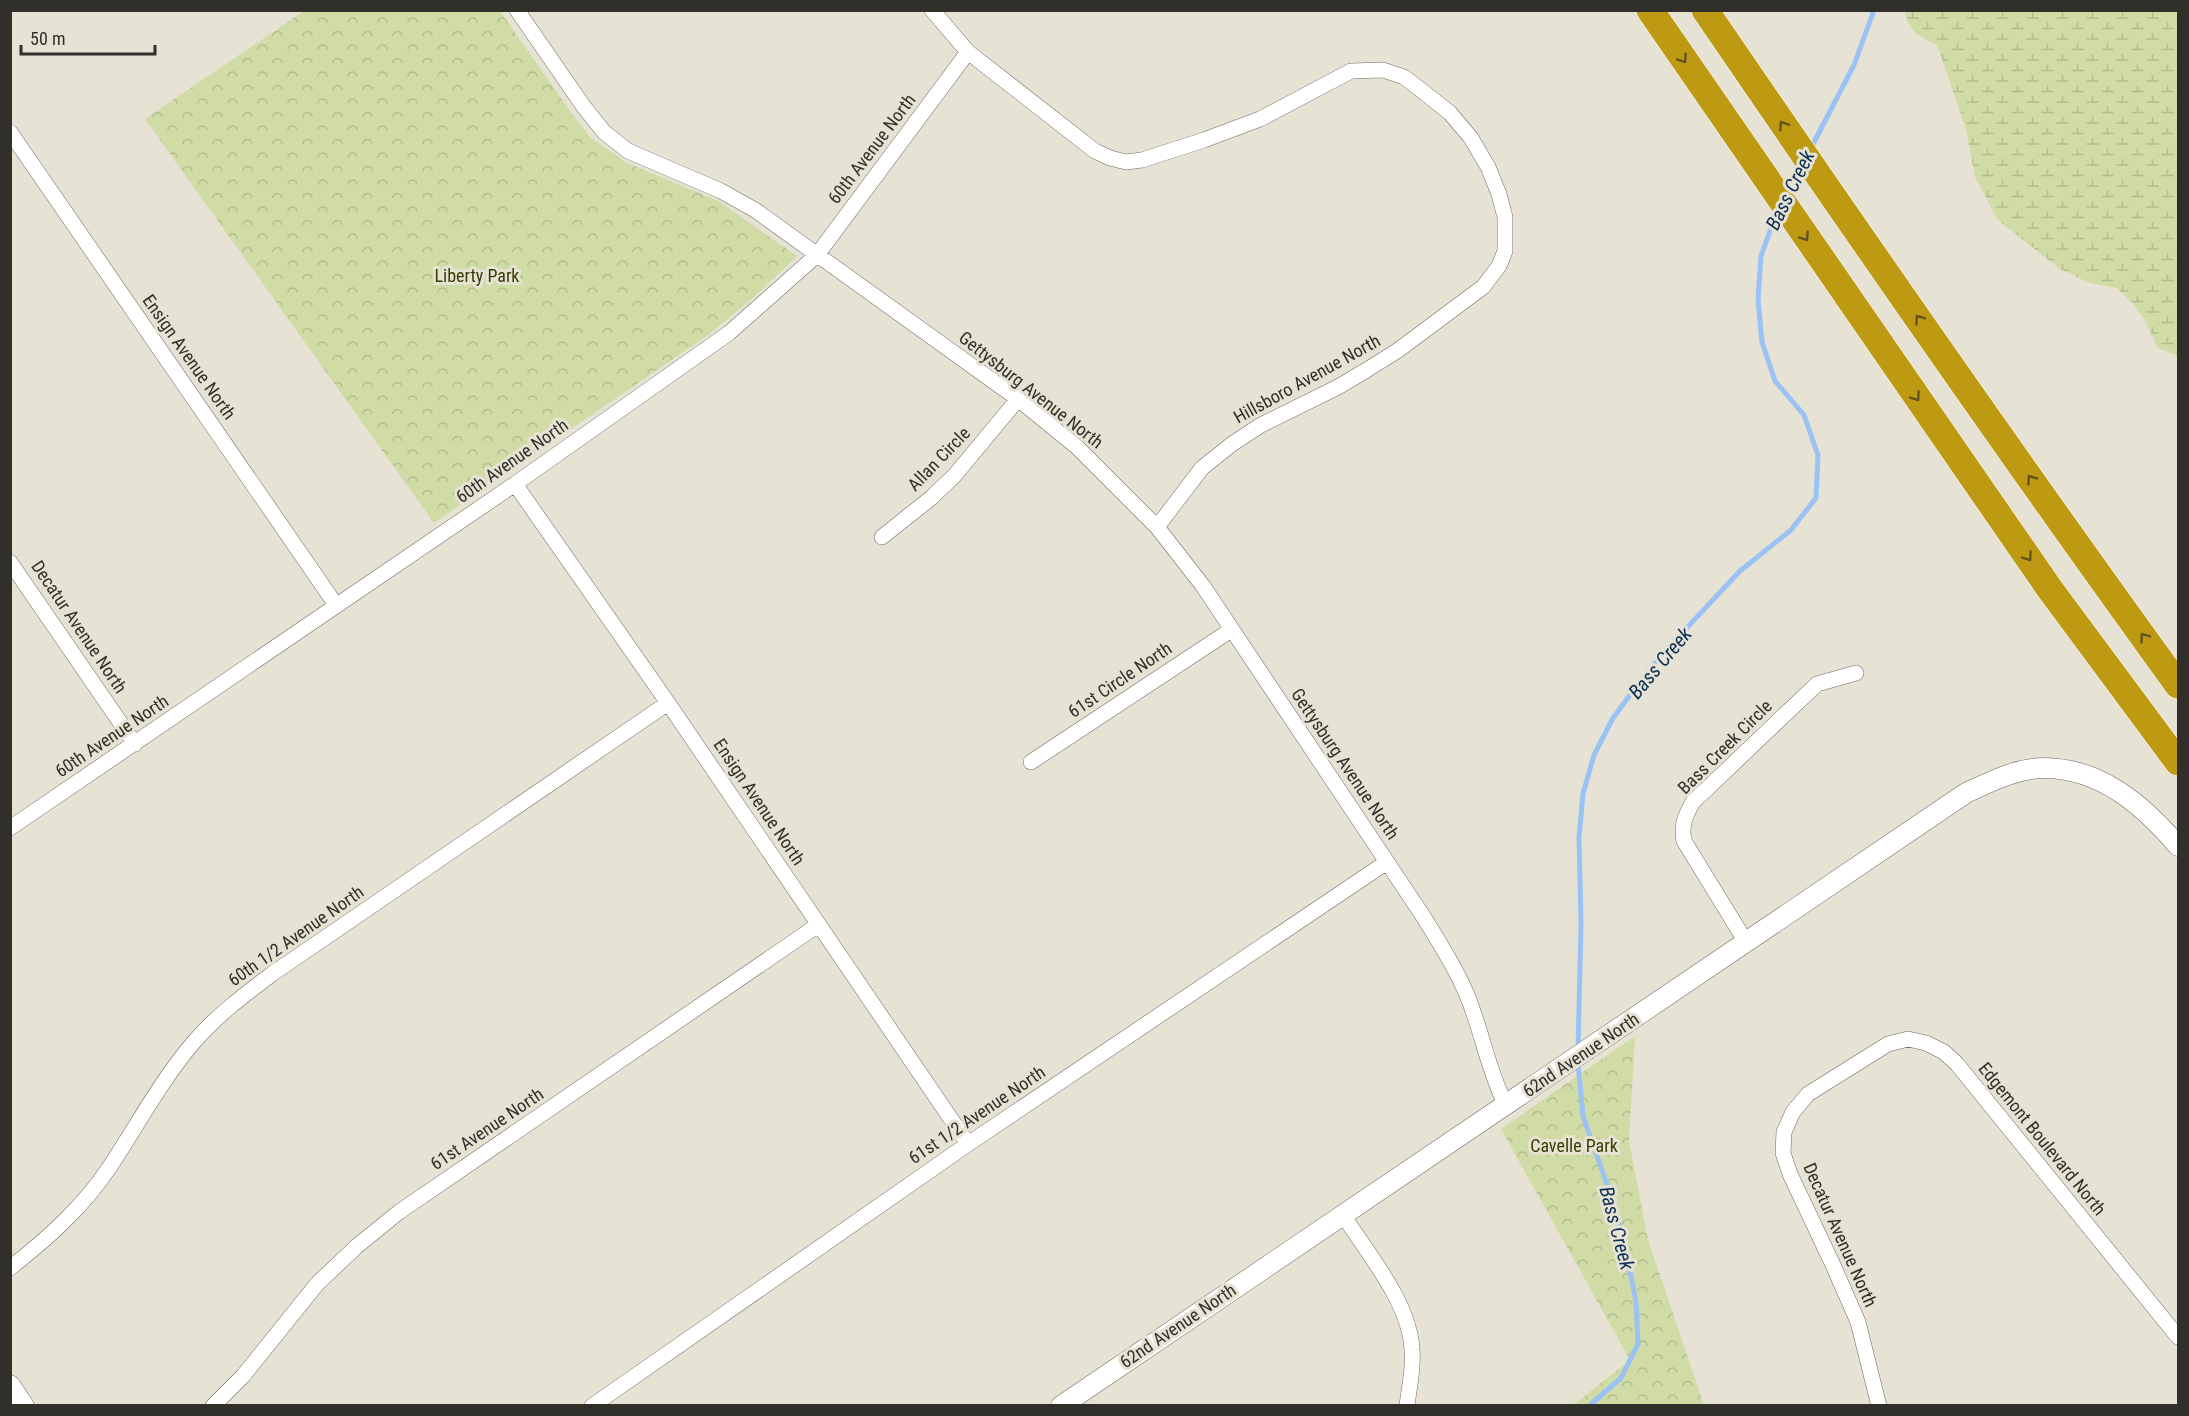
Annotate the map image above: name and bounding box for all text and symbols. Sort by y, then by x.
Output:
scale bar [21,18,154,56]
text: 50 m [30,28,65,49]
one-way arrow [1676,52,1687,63]
street label: 60th Avenue North [823,90,920,208]
one-way arrow [1779,120,1790,131]
water label: Bass Creek [1760,145,1820,234]
one-way arrow [1798,230,1809,241]
park label: Liberty Park [435,265,519,286]
street label: Ensign Avenue North [138,290,240,423]
one-way arrow [1915,315,1926,326]
street label: Gettysburg Avenue North [955,327,1108,452]
street label: Hillsboro Avenue North [1230,330,1384,428]
one-way arrow [1909,391,1920,402]
street label: 60th Avenue North [452,414,572,507]
street label: Allan Circle [903,422,974,495]
one-way arrow [2027,474,2038,485]
one-way arrow [2021,551,2032,562]
street label: Decatur Avenue North [27,556,132,697]
water label: Bass Creek [1623,621,1698,704]
one-way arrow [2140,633,2151,644]
street label: 61st Circle North [1064,637,1175,722]
street label: Gettysburg Avenue North [1287,684,1404,843]
street label: 60th Avenue North [51,690,172,781]
street label: Bass Creek Circle [1673,695,1776,798]
street label: Ensign Avenue North [709,735,809,869]
street label: 60th 1/2 Avenue North [224,881,368,990]
street label: 62nd Avenue North [1519,1008,1643,1101]
street label: Edgemont Boulevard North [1974,1058,2110,1219]
street label: 61st 1/2 Avenue North [904,1061,1049,1168]
street label: 61st Avenue North [426,1083,547,1174]
park label: Cavelle Park [1530,1135,1618,1156]
street label: Decatur Avenue North [1799,1160,1882,1310]
water label: Bass Creek [1594,1183,1640,1274]
street label: 62nd Avenue North [1116,1279,1240,1372]

